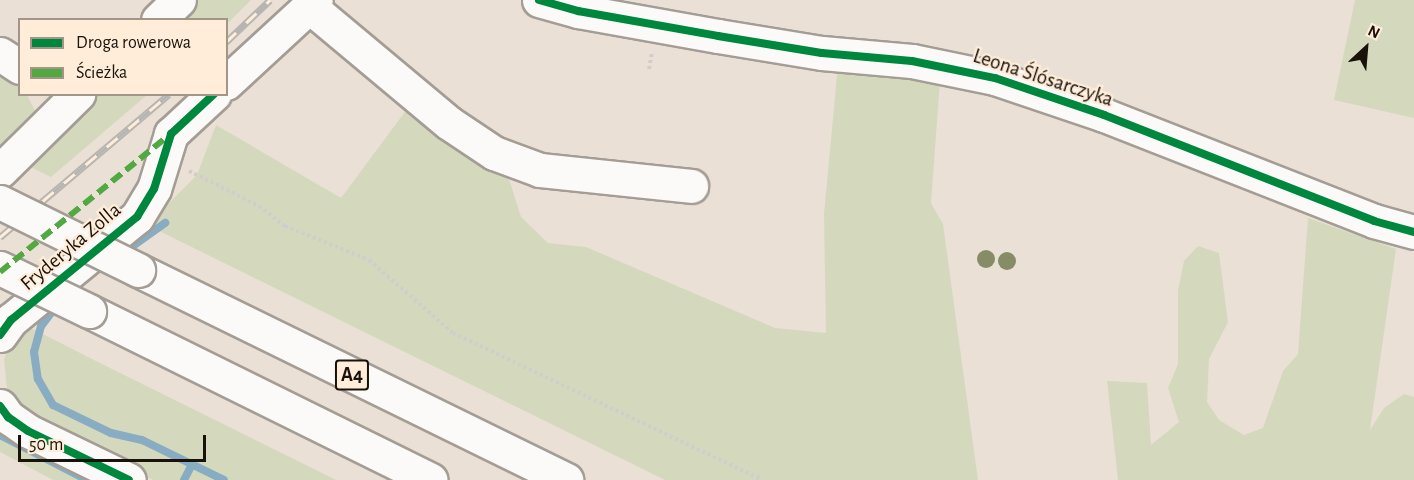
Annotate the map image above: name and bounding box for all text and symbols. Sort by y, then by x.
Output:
legend [18,18,228,96]
north arrow [1336,18,1396,78]
text: N [1365,22,1382,41]
text: Droga rowerowa [76,34,191,52]
street label: Leona Ślósarczyka [970,43,1116,113]
text: Ścieżka [76,64,127,82]
street label: Fryderyka Zolla [15,198,127,296]
road number: A4 [334,358,370,392]
scale bar [21,423,208,461]
text: 50 m [29,436,63,454]

